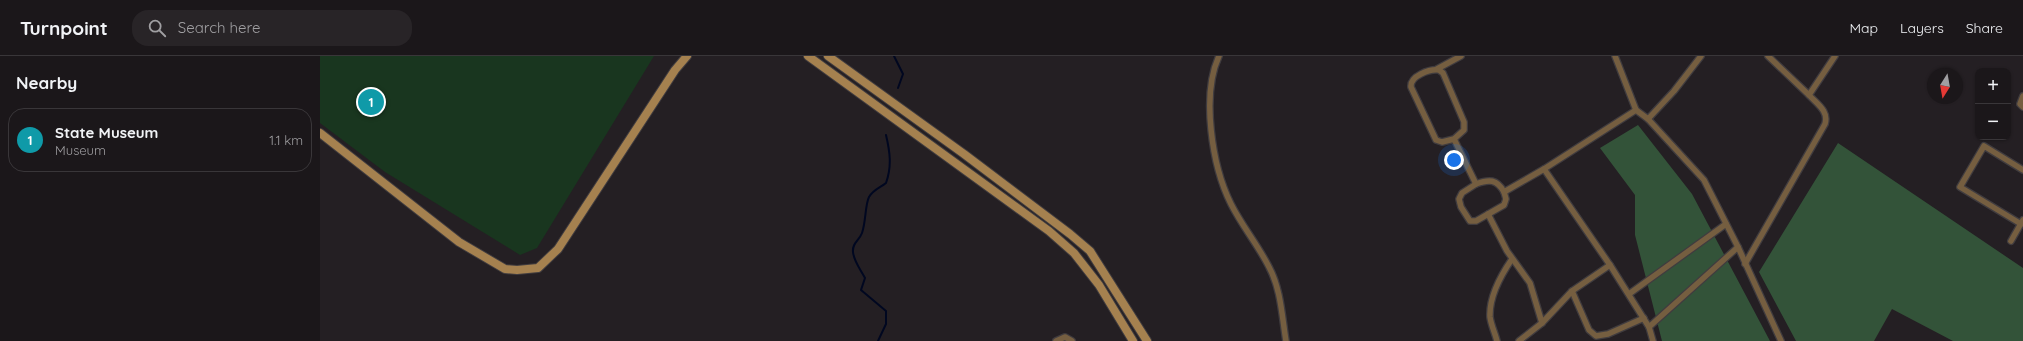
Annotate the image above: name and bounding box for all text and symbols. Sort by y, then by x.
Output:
search box [132,10,412,46]
text: Turnpoint [20,16,108,40]
icon: search [146,17,168,39]
text: Search here [178,18,261,37]
text: Map [1849,19,1878,37]
text: Layers [1900,19,1944,37]
text: Share [1966,19,2003,37]
north arrow [1927,68,1963,104]
map controls [1975,68,2011,140]
button: + [1975,68,2011,104]
text: Nearby [16,72,77,93]
pin: 1 [358,87,384,117]
button: − [1975,104,2011,140]
text: State Museum [55,123,158,142]
text: 1 [27,132,33,148]
text: 1.1 km [269,132,303,148]
text: Museum [55,142,106,158]
your location [1444,150,1464,170]

